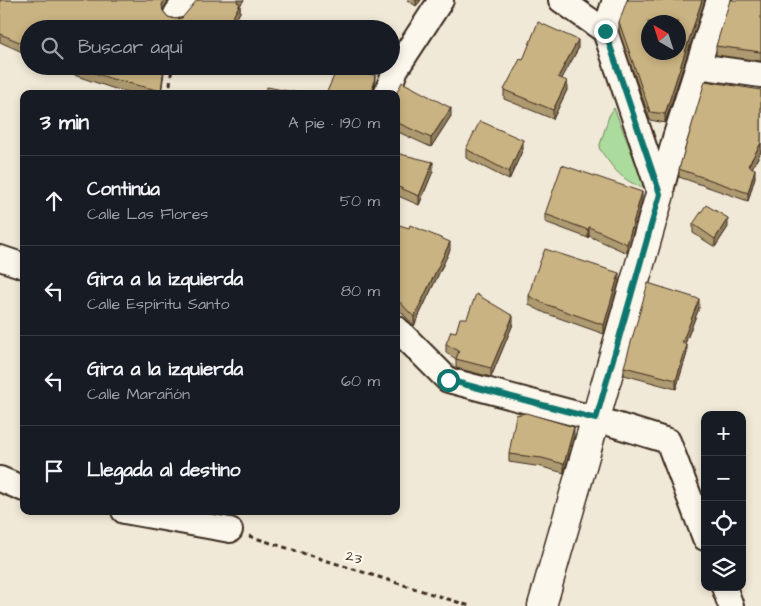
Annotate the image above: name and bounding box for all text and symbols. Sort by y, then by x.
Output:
north arrow [641,15,686,60]
search box [20,20,400,75]
route end [594,20,617,43]
icon: search [38,34,66,62]
text: Buscar aquí [78,34,182,61]
text: 3 min [40,108,89,137]
text: A pie · 190 m [288,112,380,134]
text: Continúa [87,176,160,203]
icon: ahead [40,187,68,215]
text: 50 m [340,190,380,212]
text: Calle Las Flores [87,203,208,225]
text: Gira a la izquierda [87,266,243,293]
icon: left [40,277,68,305]
text: 80 m [341,280,380,302]
text: Calle Espíritu Santo [87,293,230,315]
text: Gira a la izquierda [87,356,243,383]
icon: left [40,367,68,395]
route start [437,369,460,392]
text: 60 m [341,370,380,392]
text: Calle Marañón [87,383,190,405]
map controls [701,411,746,591]
button: + [701,411,746,456]
button: − [701,456,746,501]
icon: arrive [40,457,68,485]
text: Llegada al destino [87,457,240,484]
button: locate [701,501,746,546]
street label: 23 [343,545,365,570]
button: layers [701,546,746,591]

